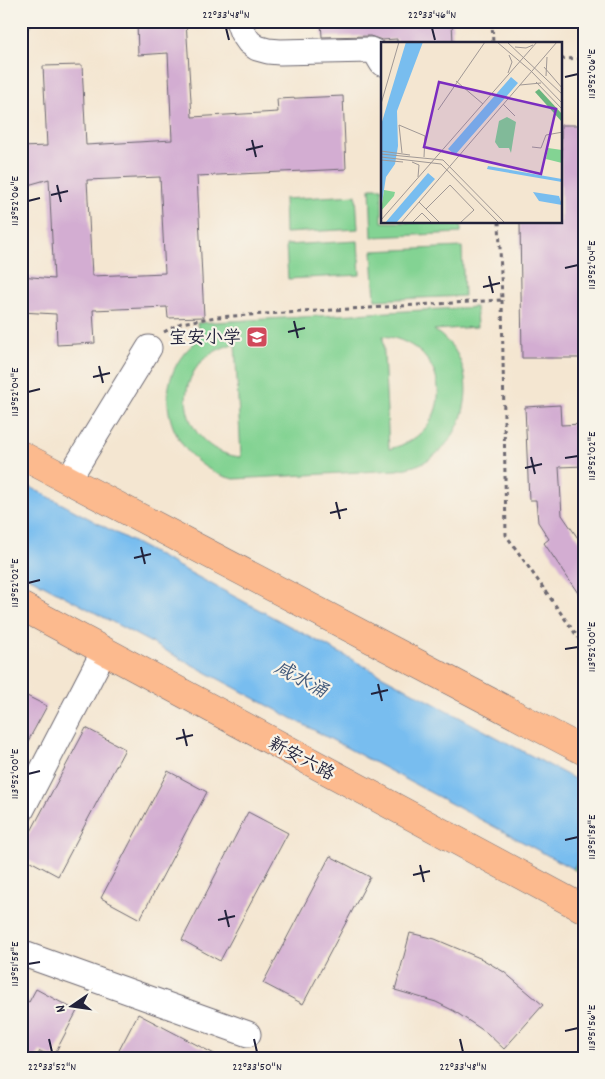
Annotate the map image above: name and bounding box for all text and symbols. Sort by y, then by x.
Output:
text: 22°33'48"N [202,7,250,24]
text: 22°33'46"N [408,7,456,24]
inset map [381,42,562,224]
text: 113°52'06"E [584,49,601,99]
text: 113°52'06"E [7,176,24,226]
text: 113°52'04"E [584,240,601,289]
school or university icon: 宝安小学 [245,325,269,349]
place label: 宝安小学 [169,327,241,352]
text: 113°52'04"E [7,367,24,416]
text: 113°52'02"E [584,431,601,481]
text: 113°52'02"E [7,558,24,608]
text: 113°52'00"E [584,621,601,672]
water label: 咸水涌 [269,656,333,707]
street label: 新安六路 [263,732,338,788]
text: 113°52'00"E [7,748,24,799]
text: 113°51'58"E [584,814,601,860]
text: 113°51'58"E [7,941,24,987]
north arrow [48,982,98,1032]
text: N [51,1003,72,1014]
text: 113°51'56"E [584,1004,601,1051]
text: 22°33'52"N [28,1059,76,1076]
text: 22°33'50"N [232,1059,282,1076]
text: 22°33'48"N [439,1059,487,1076]

